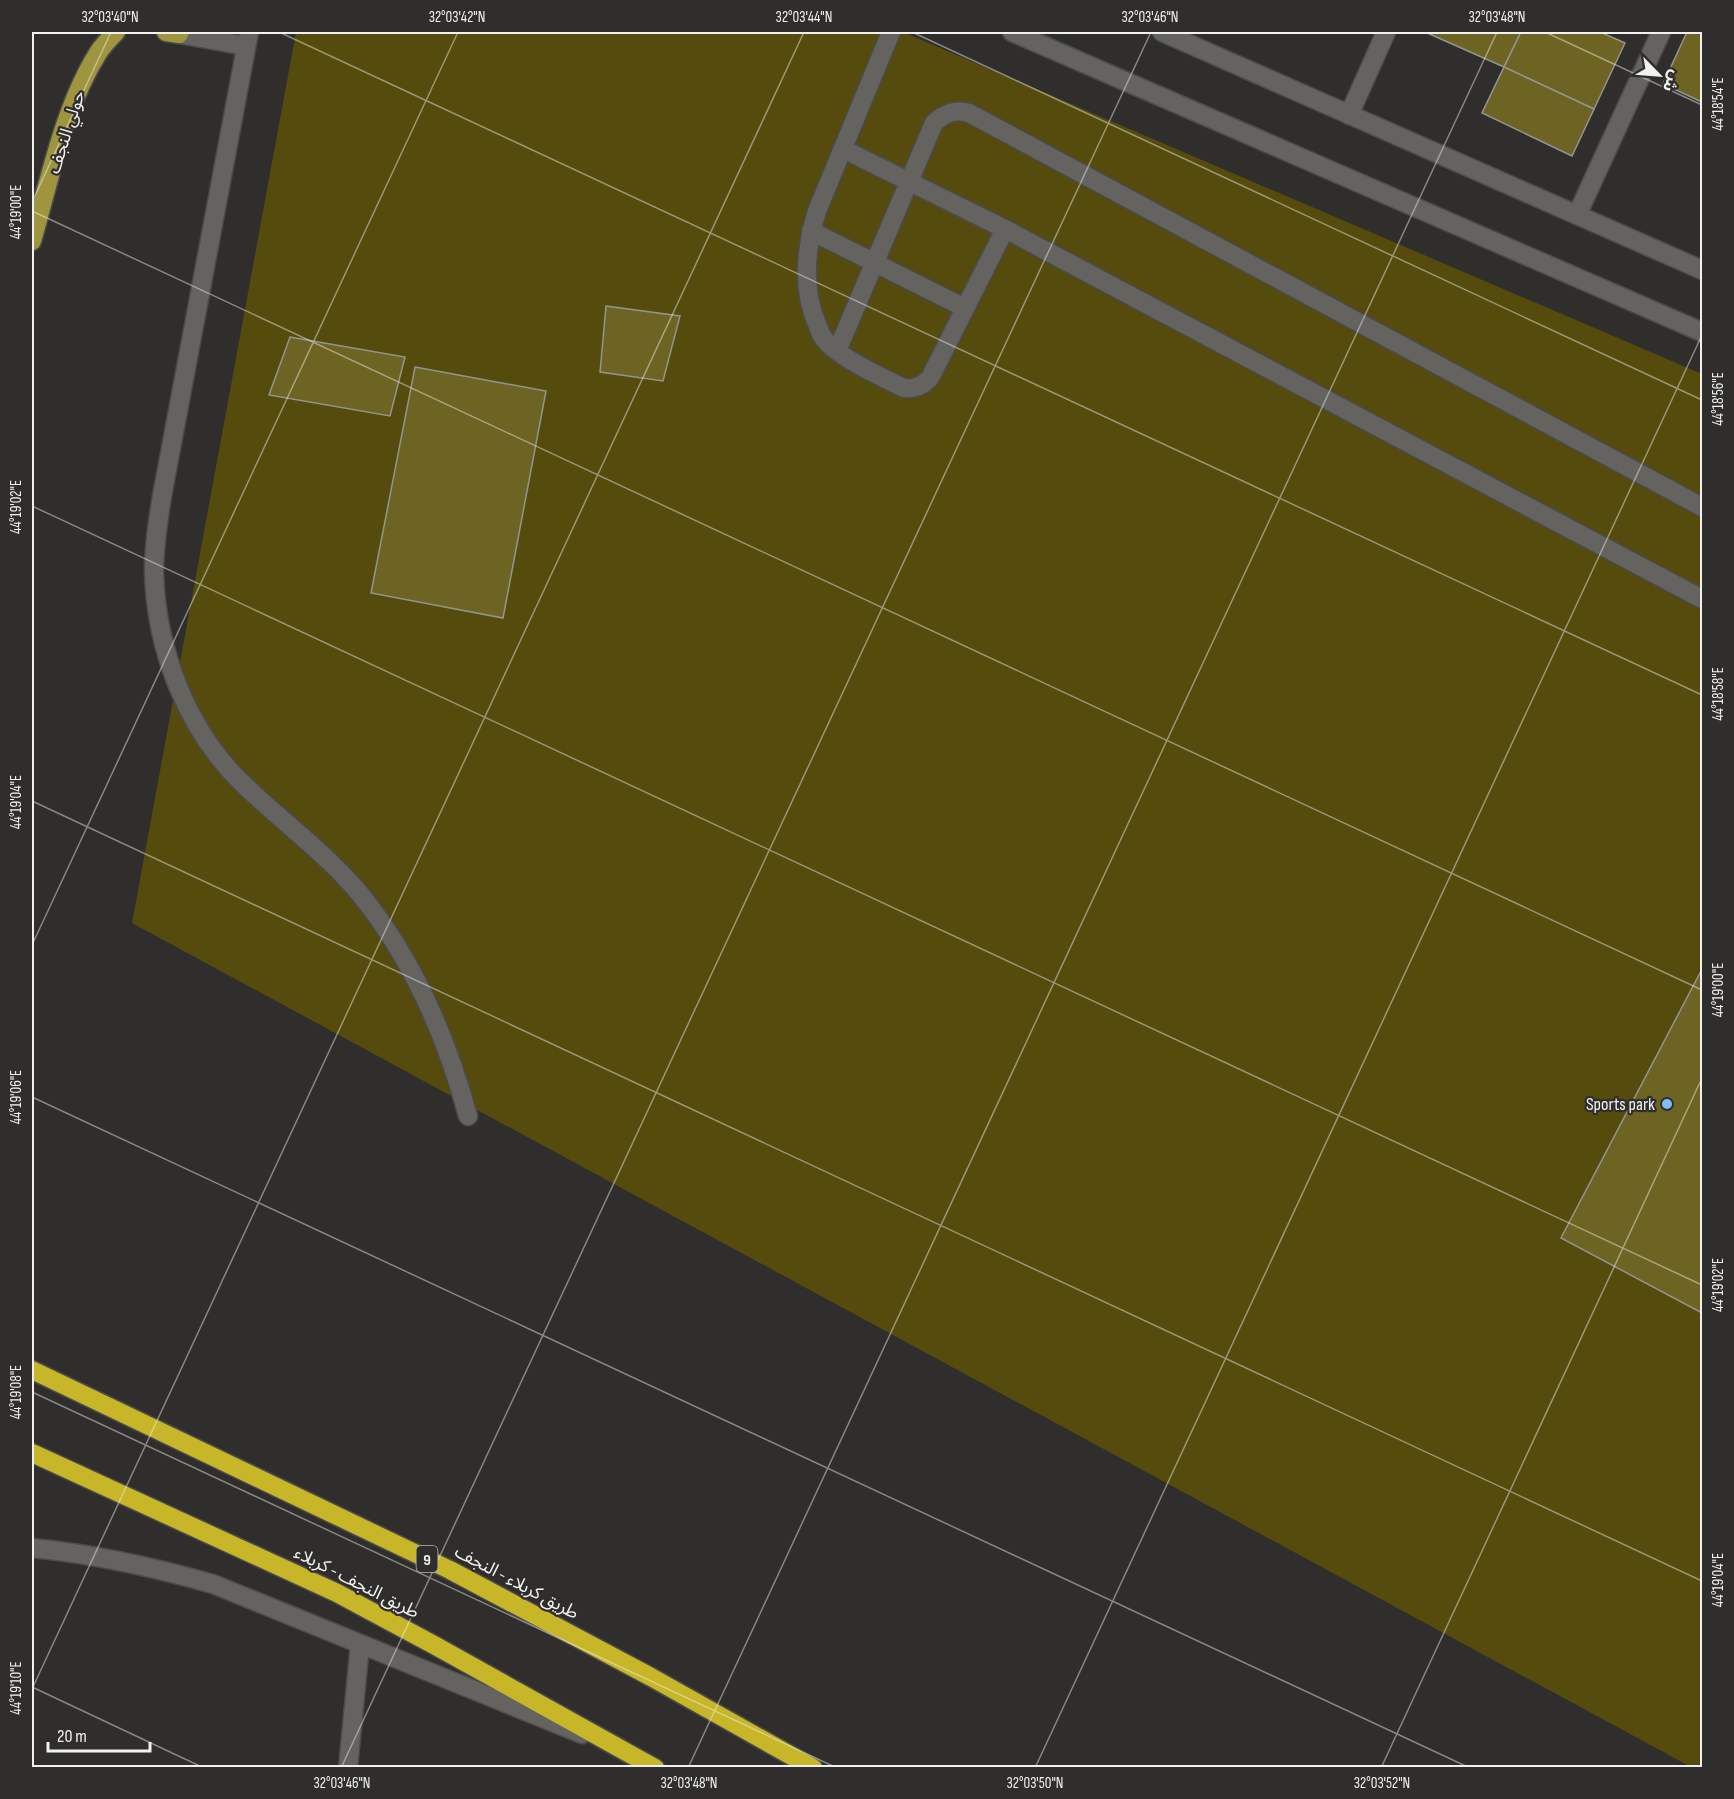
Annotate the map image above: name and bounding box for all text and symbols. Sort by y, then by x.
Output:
text: 32°03'40"N [81,8,139,27]
text: 32°03'42"N [429,8,485,27]
text: 32°03'44"N [776,8,832,27]
text: 32°03'46"N [1121,8,1179,27]
text: 32°03'48"N [1469,8,1526,27]
north arrow [1629,45,1689,105]
text: ش [1658,67,1684,95]
text: 44°18'54"E [1709,77,1728,131]
street label: حولي النجف [43,88,92,177]
text: 44°19'00"E [7,185,26,239]
text: 44°18'56"E [1709,372,1728,426]
text: 44°19'02"E [7,480,26,534]
text: 44°18'58"E [1709,667,1728,721]
text: 44°19'04"E [7,775,26,829]
text: 44°19'00"E [1709,963,1728,1017]
text: 44°19'06"E [7,1070,26,1124]
place label: Sports park [1586,1094,1655,1115]
marker: Sports park [1660,1097,1674,1111]
text: 44°19'02"E [1709,1258,1728,1312]
text: 44°19'08"E [7,1365,26,1419]
street label: طريق کربلاء - النجف [451,1541,582,1624]
street label: طريق النجف - کربلاء [291,1542,423,1623]
road number: 9 [416,1546,438,1572]
text: 44°19'04"E [1709,1553,1728,1607]
text: 44°19'10"E [7,1661,26,1715]
scale bar [48,1715,150,1753]
text: 20 m [57,1726,87,1747]
text: 32°03'46"N [313,1774,371,1793]
text: 32°03'48"N [661,1774,718,1793]
text: 32°03'50"N [1007,1774,1063,1793]
text: 32°03'52"N [1354,1774,1410,1793]

